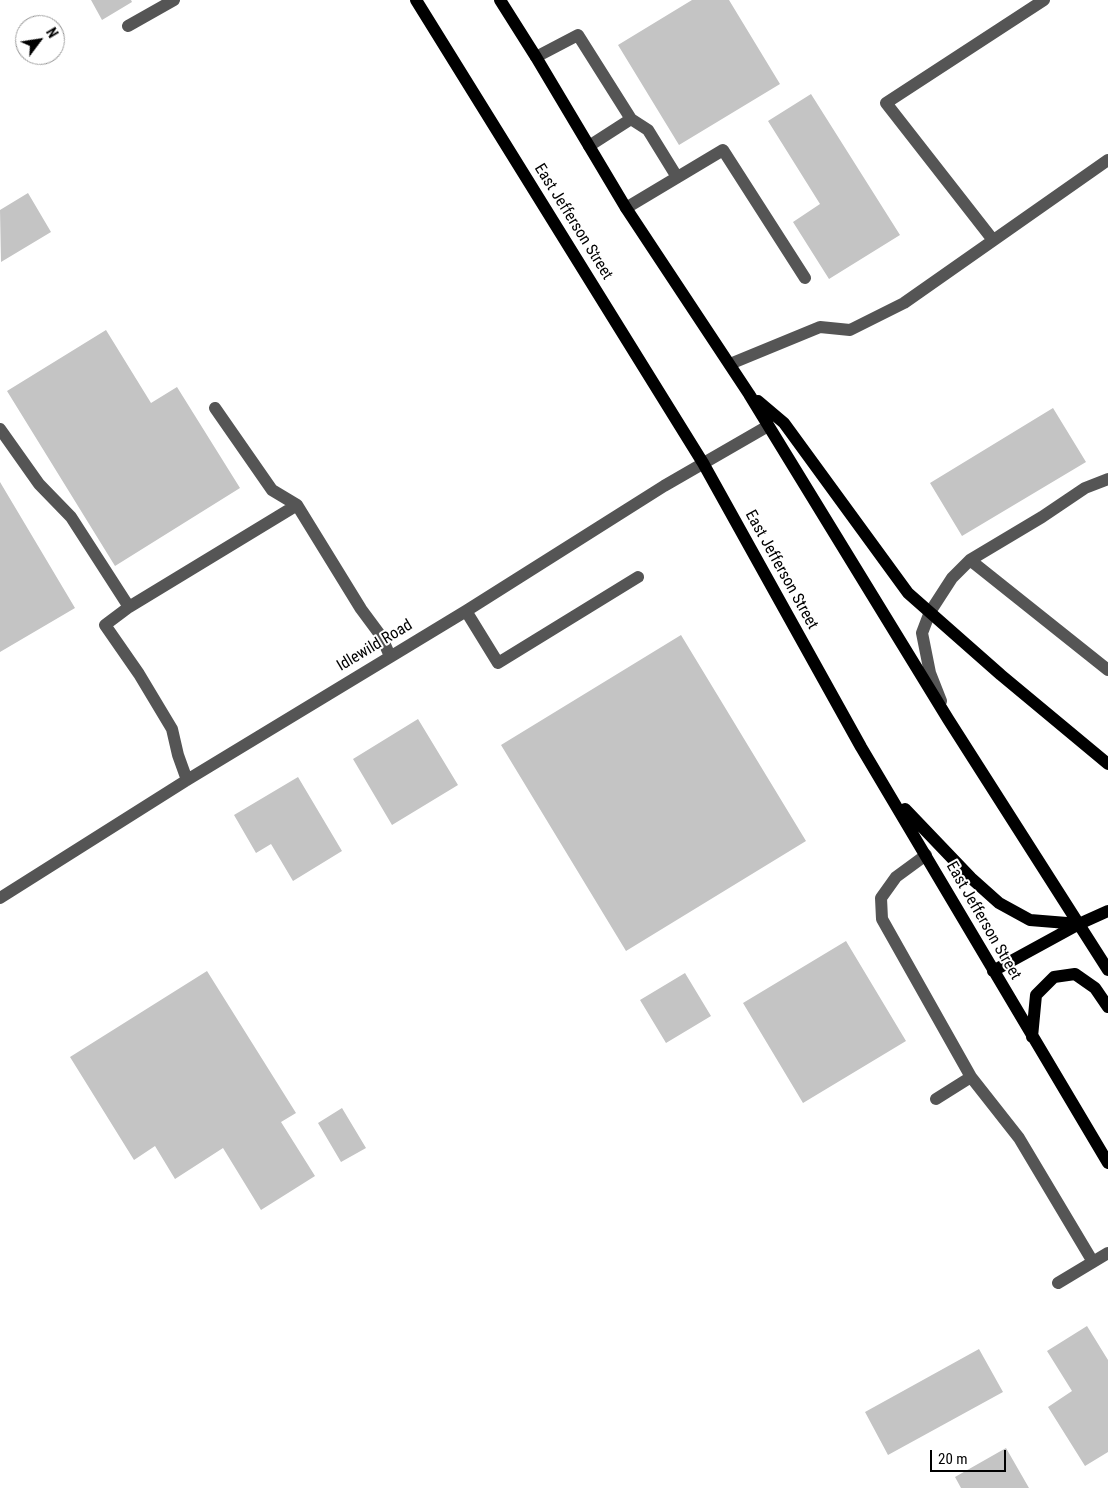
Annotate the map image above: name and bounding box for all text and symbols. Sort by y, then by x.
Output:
north arrow [15,15,65,65]
text: N [43,25,61,41]
street label: East Jefferson Street [530,160,616,284]
street label: East Jefferson Street [740,507,822,633]
street label: Idlewild Road [334,616,416,676]
street label: East Jefferson Street [941,859,1025,983]
scale bar [933,1440,1009,1472]
text: 20 m [938,1450,968,1468]

